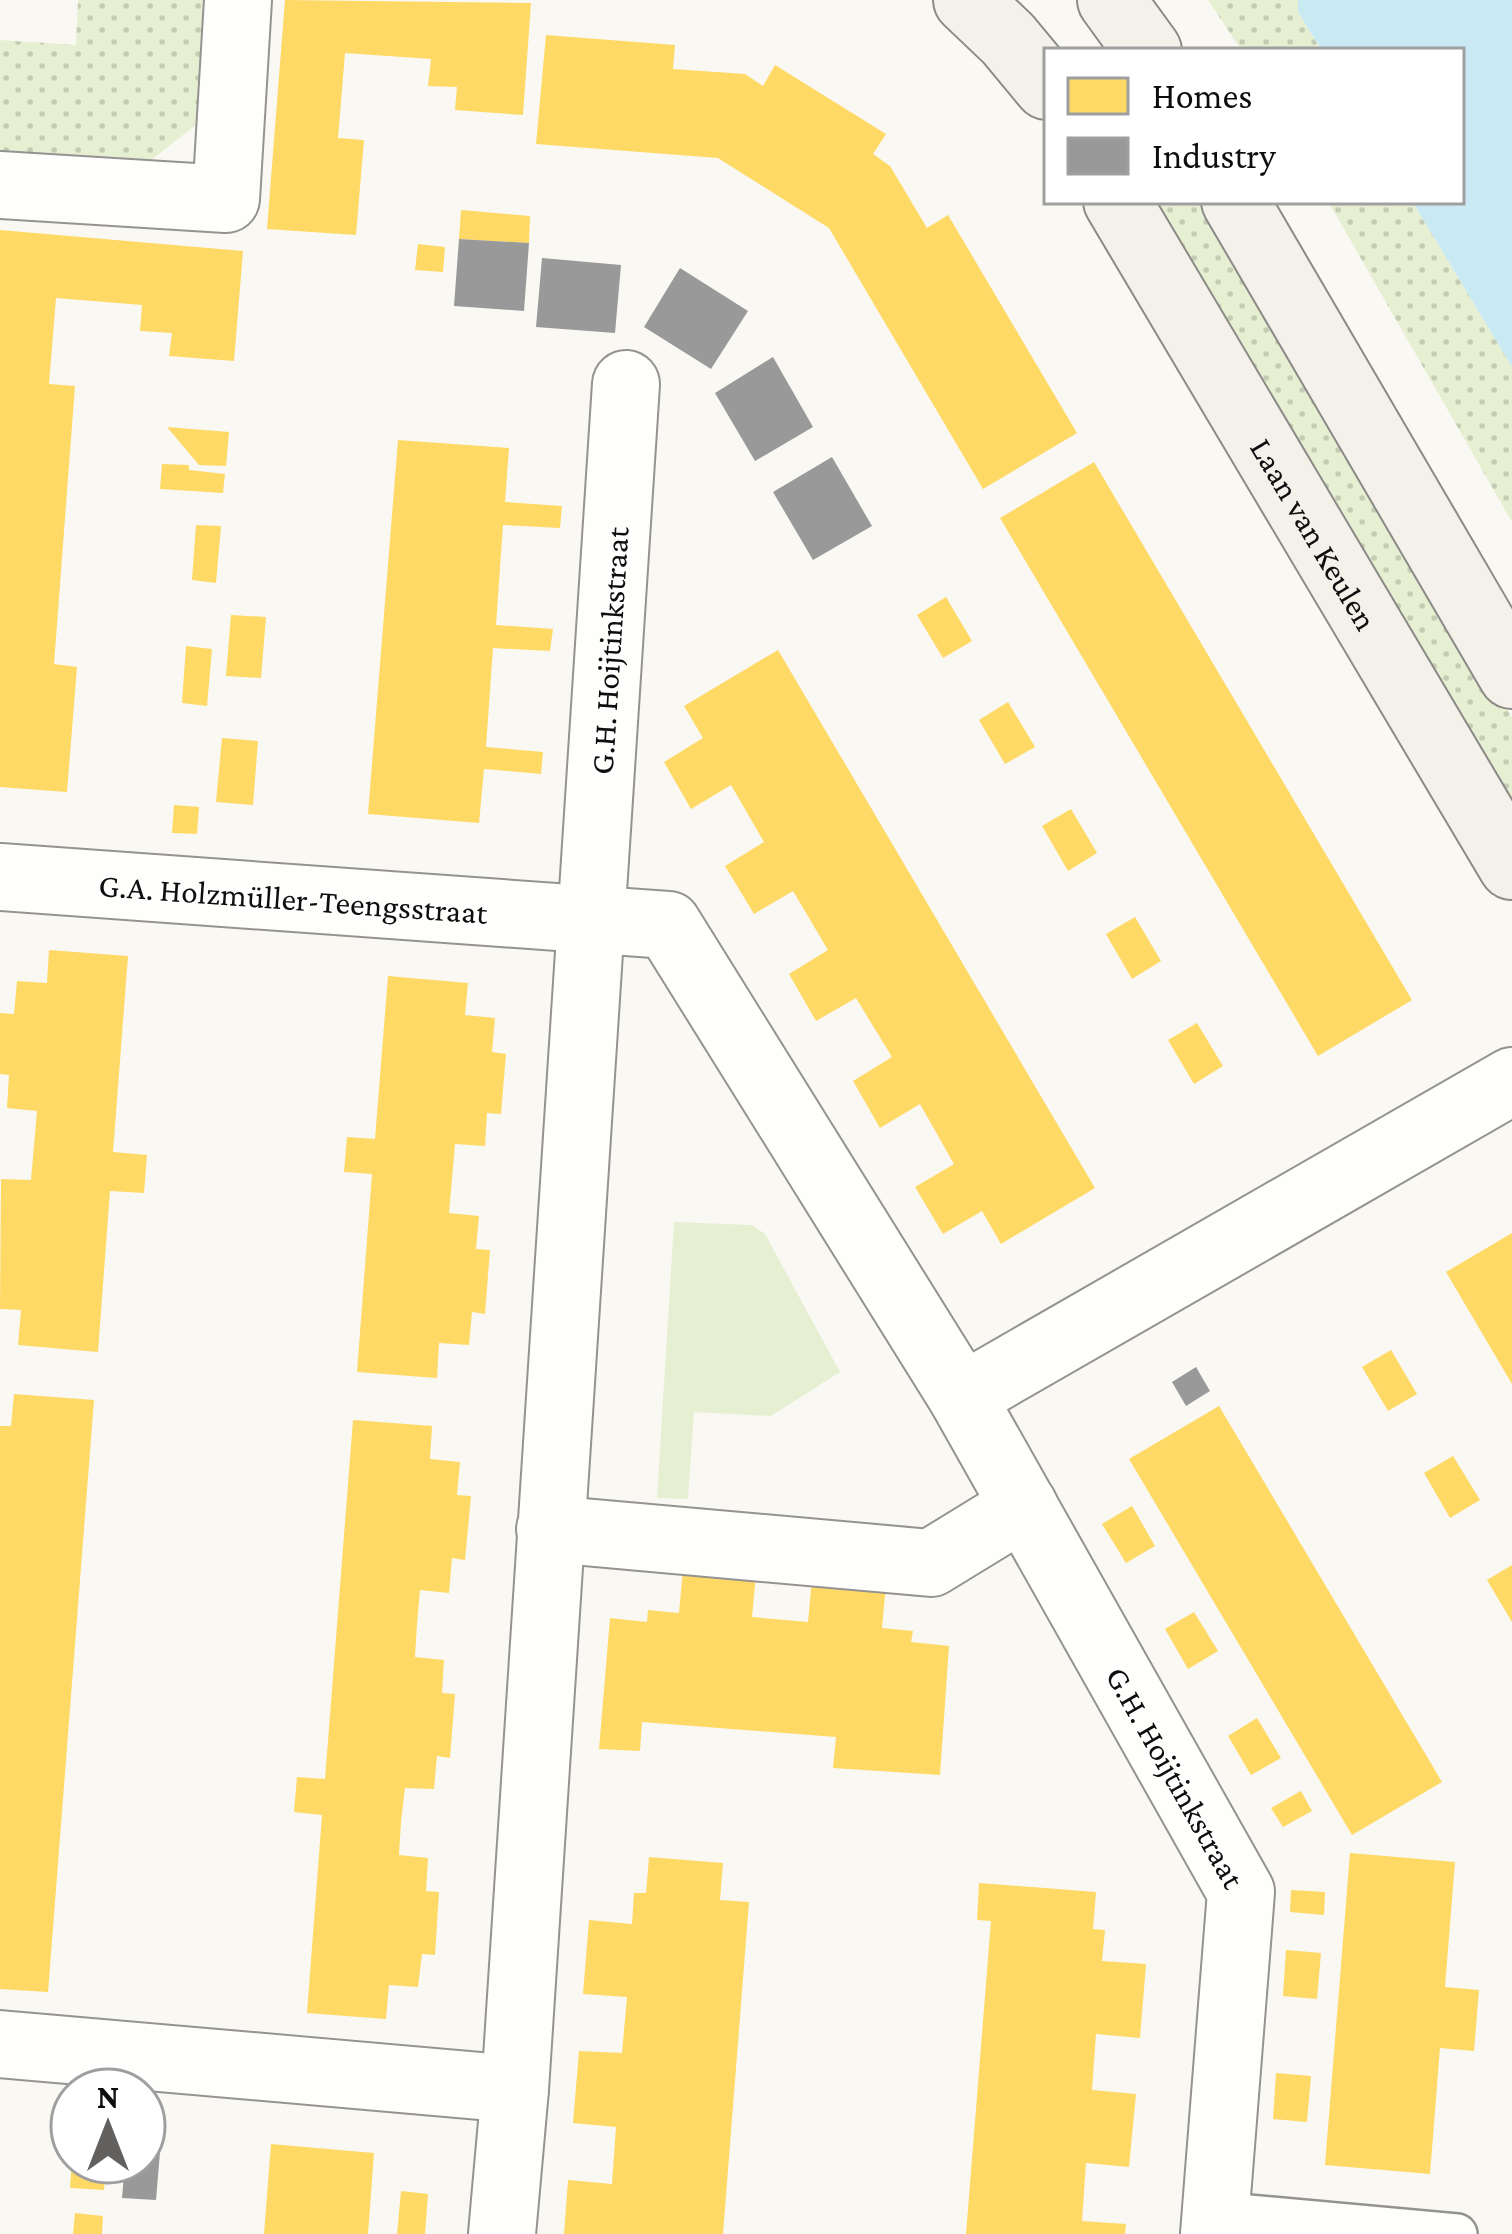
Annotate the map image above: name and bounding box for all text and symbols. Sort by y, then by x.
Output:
legend [1044,48,1464,204]
text: Homes [1152,76,1252,116]
text: Industry [1152,136,1276,176]
street label: Laan van Keulen [1243,431,1386,636]
street label: G.H. Hoijtinkstraat [582,525,635,776]
street label: G.A. Holzmüller-Teengsstraat [98,866,490,931]
street label: G.H. Hoijtinkstraat [1099,1660,1254,1895]
north arrow [48,2066,168,2186]
text: N [97,2078,119,2115]

